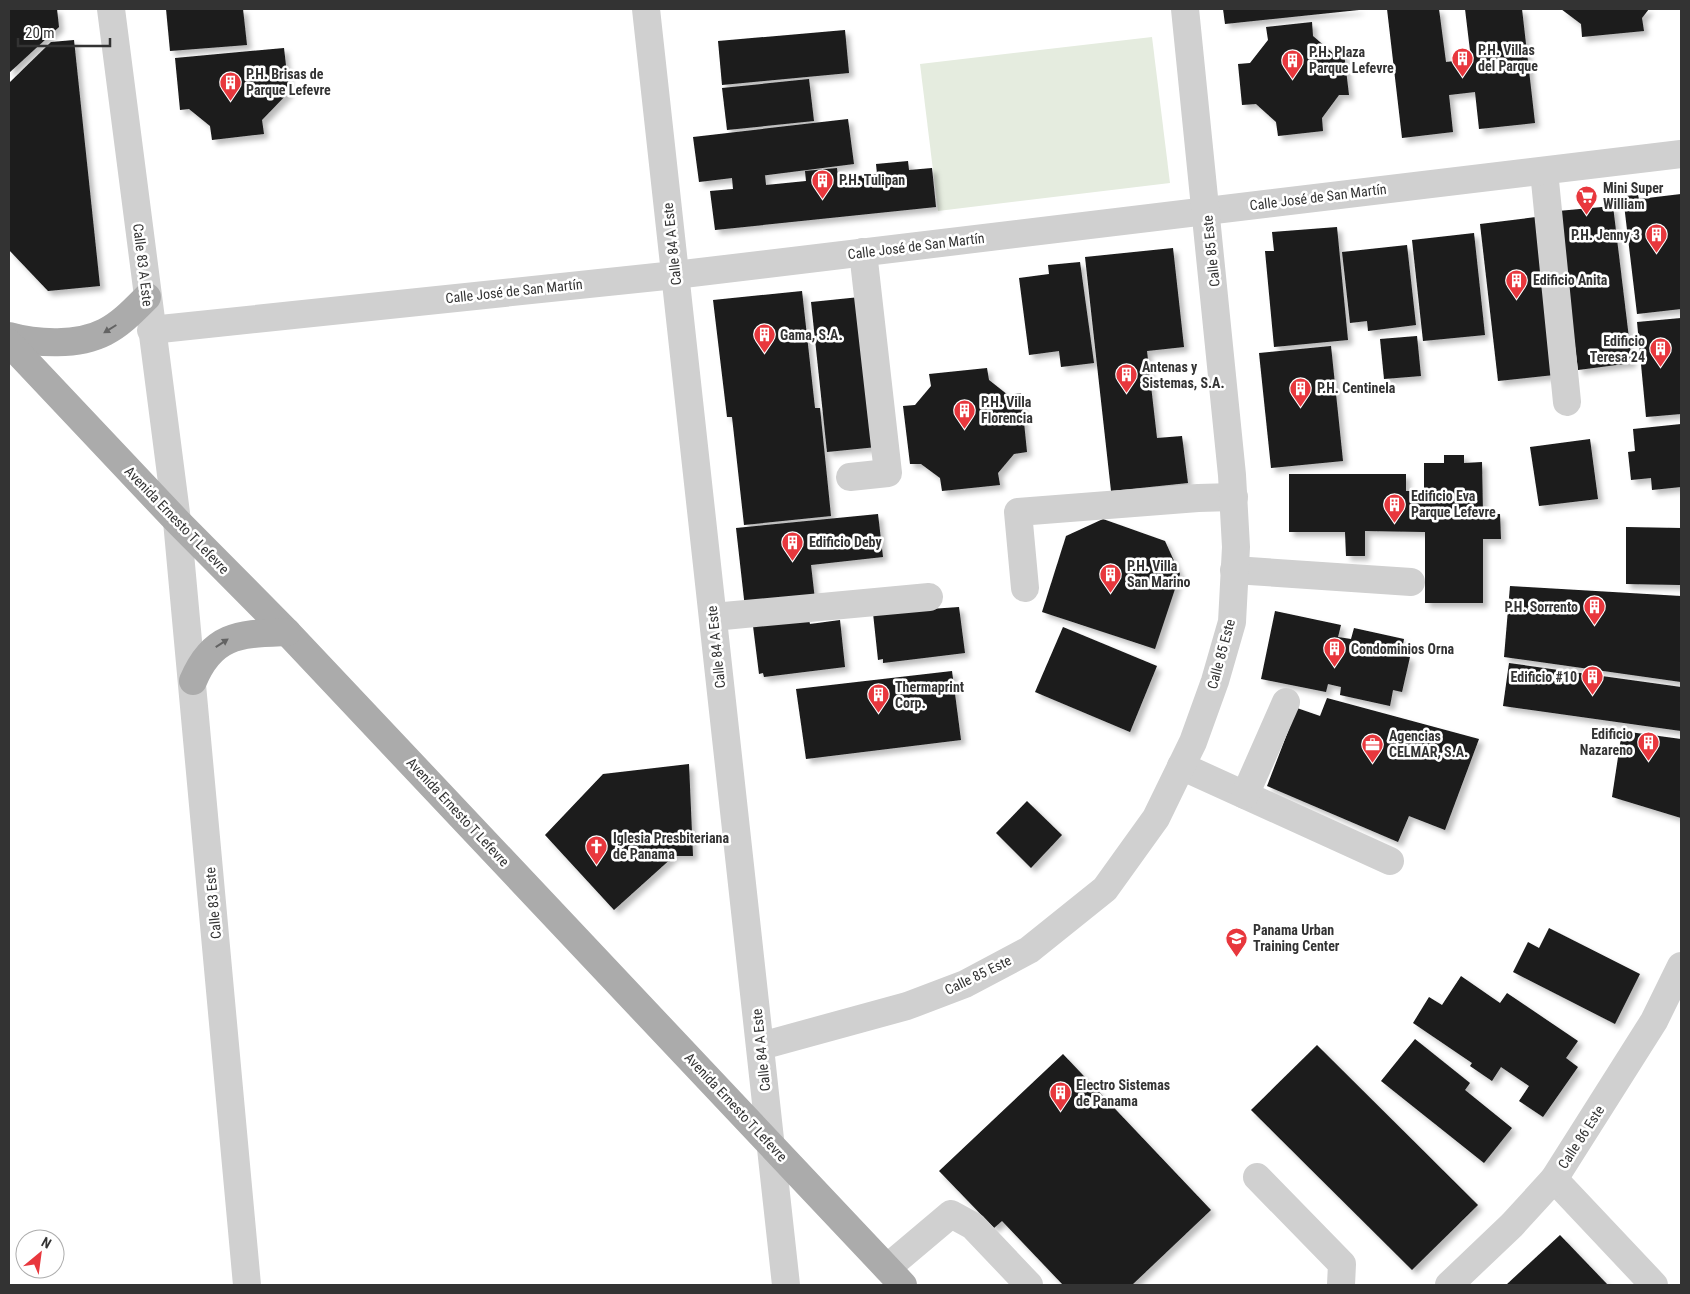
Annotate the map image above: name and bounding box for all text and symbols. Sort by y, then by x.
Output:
scale bar [18,15,110,47]
text: 20 m [25,24,55,42]
place label: P.H. Villas del Parque [1478,42,1538,74]
place label: P.H. Plaza Parque Lefevre [1309,44,1394,76]
building icon: P.H. Villas del Parque [1450,46,1474,77]
building icon: P.H. Plaza Parque Lefevre [1281,48,1305,79]
place label: P.H. Brisas de Parque Lefevre [246,66,331,98]
building icon: P.H. Brisas de Parque Lefevre [218,70,242,101]
building icon: P.H. Tulipan [811,168,835,199]
place label: P.H. Tulipan [839,172,905,188]
place label: Mini Super William [1603,180,1664,212]
street label: Calle José de San Martín [1249,181,1387,213]
supermarket icon: Mini Super William [1575,184,1599,215]
street label: Calle 84 A Este [660,201,684,286]
street label: Calle 85 Este [1199,214,1223,288]
street label: Calle 83 A Este [130,223,156,308]
building icon: P.H. Jenny 3 [1644,223,1668,254]
place label: P.H. Jenny 3 [1571,227,1640,243]
street label: Calle José de San Martín [847,230,985,262]
building icon: Edificio Anita [1505,268,1529,299]
place label: Edificio Anita [1533,272,1608,288]
street label: Calle José de San Martín [445,276,583,306]
building icon: Gama, S.A. [752,323,776,354]
one-way arrow [103,324,117,333]
place label: Gama, S.A. [780,327,842,343]
place label: Edificio Teresa 24 [1590,333,1645,365]
building icon: Edificio Teresa 24 [1649,337,1673,368]
place label: Antenas y Sistemas, S.A. [1142,359,1224,391]
building icon: Antenas y Sistemas, S.A. [1114,363,1138,394]
building icon: P.H. Centinela [1289,376,1313,407]
place label: P.H. Centinela [1317,380,1396,396]
place label: P.H. Villa Florencia [981,394,1033,426]
building icon: P.H. Villa Florencia [953,398,977,429]
street label: Avenida Ernesto T Lefevre [122,463,233,577]
place label: Edificio Eva Parque Lefevre [1411,488,1496,520]
building icon: Edificio Eva Parque Lefevre [1383,492,1407,523]
building icon: Edificio Deby [781,530,805,561]
place label: Edificio Deby [809,534,882,550]
place label: P.H. Villa San Marino [1127,558,1191,590]
building icon: P.H. Villa San Marino [1099,562,1123,593]
building icon: P.H. Sorrento [1582,595,1606,626]
place label: P.H. Sorrento [1505,599,1578,615]
street label: Calle 84 A Este [704,604,728,689]
street label: Calle 85 Este [1204,617,1238,691]
building icon: Condominios Orna [1323,637,1347,668]
one-way arrow [215,638,228,648]
place label: Condominios Orna [1351,641,1455,657]
building icon: Edificio #10 [1581,665,1605,696]
place label: Edificio #10 [1510,669,1577,685]
place label: Thermaprint Corp. [895,679,964,711]
building icon: Thermaprint Corp. [867,683,891,714]
place label: Edificio Nazareno [1580,726,1633,758]
place label: Agencias CELMAR, S.A. [1389,728,1468,760]
building icon: Edificio Nazareno [1637,730,1661,761]
office icon: Agencias CELMAR, S.A. [1361,732,1385,763]
street label: Avenida Ernesto T Lefevre [403,754,513,870]
place label: Iglesia Presbiteriana de Panama [613,830,729,862]
church icon: Iglesia Presbiteriana de Panama [585,834,609,865]
street label: Calle 83 Este [202,866,224,940]
place label: Panama Urban Training Center [1253,922,1340,954]
school or university icon: Panama Urban Training Center [1225,926,1249,957]
street label: Calle 85 Este [942,952,1014,998]
street label: Calle 84 A Este [749,1007,773,1092]
street label: Avenida Ernesto T Lefevre [681,1049,791,1165]
place label: Electro Sistemas de Panama [1076,1077,1170,1109]
building icon: Electro Sistemas de Panama [1048,1081,1072,1112]
street label: Calle 86 Este [1555,1102,1608,1172]
north arrow [15,1229,65,1279]
text: N [39,1234,54,1252]

